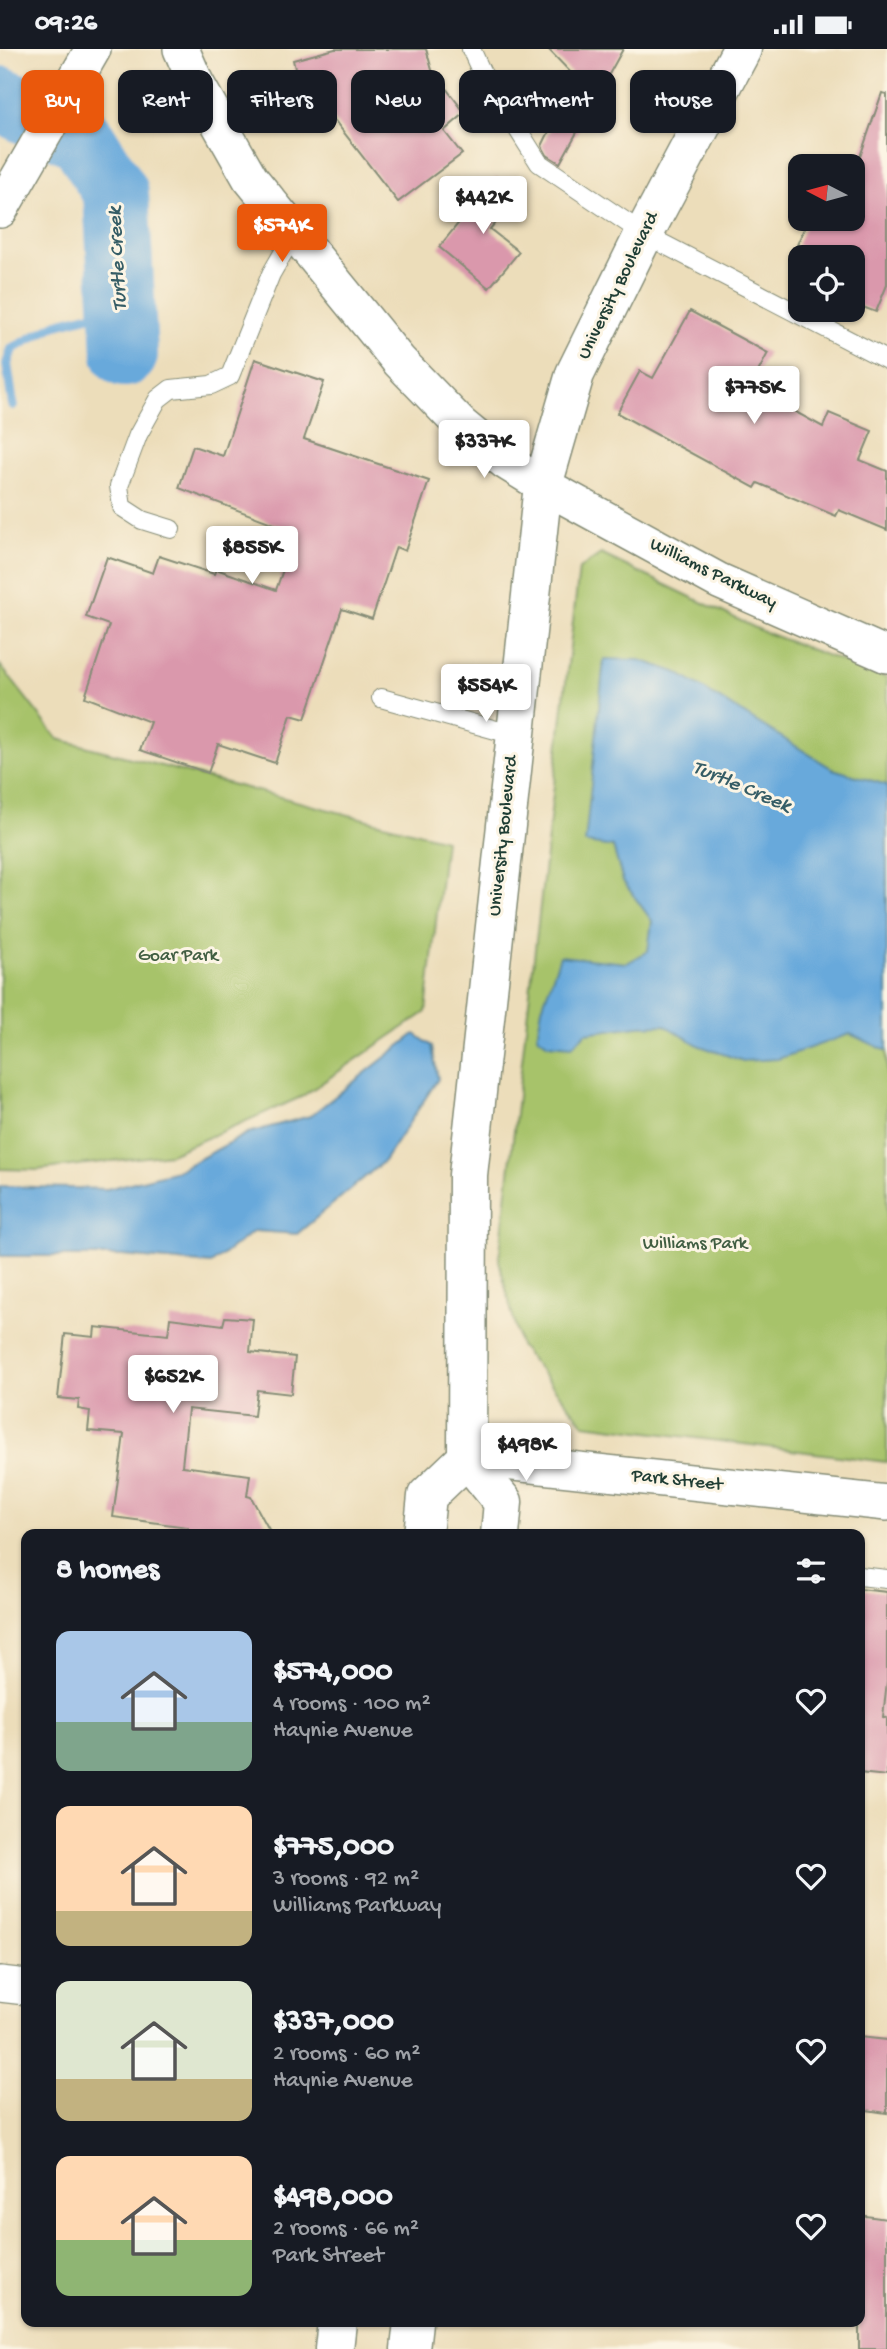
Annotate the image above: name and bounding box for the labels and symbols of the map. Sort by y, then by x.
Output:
north arrow [788,154,864,231]
pin: $442K [434,177,532,236]
water label: Turtle Creek [104,204,134,312]
pin: $574K [233,205,331,264]
street label: University Boulevard [573,207,665,363]
pin: $775K [705,367,803,426]
pin: $337K [435,421,533,480]
pin: $855K [203,526,301,586]
street label: Williams Parkway [645,533,781,615]
pin: $554K [437,665,535,724]
street label: University Boulevard [484,753,524,917]
water label: Turtle Creek [688,756,796,821]
park label: Goar Park [138,945,219,968]
park label: Williams Park [643,1233,749,1256]
pin: $652K [124,1355,222,1415]
pin: $498K [477,1423,575,1483]
street label: Park Street [629,1465,726,1497]

